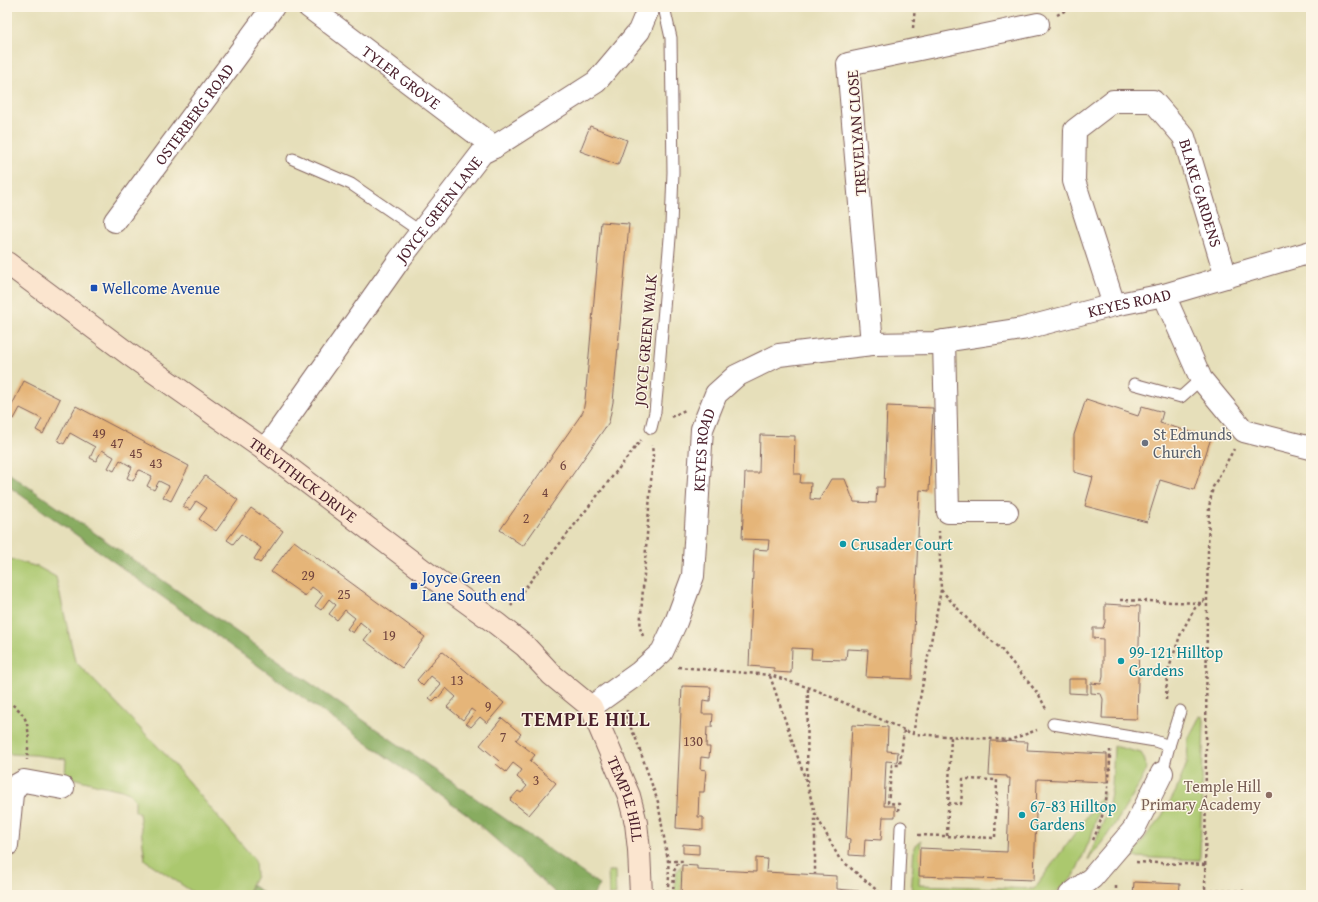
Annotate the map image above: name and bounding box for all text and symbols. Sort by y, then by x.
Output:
street label: TYLER GROVE [357,39,446,115]
street label: OSTERBERG ROAD [148,58,240,170]
street label: TREVELYAN CLOSE [840,69,872,197]
street label: BLAKE GARDENS [1173,136,1228,250]
street label: JOYCE GREEN LANE [388,151,488,269]
street label: JOYCE GREEN WALK [627,273,663,409]
place label: Wellcome Avenue [102,276,220,300]
street label: KEYES ROAD [1085,282,1174,323]
marker: Wellcome Avenue [89,283,99,293]
street label: KEYES ROAD [686,404,721,492]
place label: St Edmunds Church [1153,422,1232,464]
house number: 49 [92,423,106,443]
street label: TREVITHICK DRIVE [244,430,363,528]
house number: 47 [110,433,124,453]
marker: St Edmunds Church [1140,438,1150,448]
house number: 45 [129,443,143,463]
house number: 43 [149,453,163,473]
house number: 6 [560,455,567,475]
house number: 4 [542,482,549,502]
house number: 2 [523,508,529,528]
place label: Crusader Court [851,532,953,556]
marker: Crusader Court [838,539,848,549]
house number: 29 [301,565,315,585]
place label: Joyce Green Lane South end [420,565,526,607]
marker: Joyce Green Lane South end [409,581,419,591]
house number: 25 [337,584,351,604]
house number: 19 [382,625,396,645]
place label: 99-121 Hilltop Gardens [1129,640,1223,682]
marker: 99-121 Hilltop Gardens [1116,656,1126,666]
house number: 13 [450,670,464,690]
house number: 9 [485,696,492,716]
district label: TEMPLE HILL [521,704,651,733]
house number: 7 [500,727,507,747]
house number: 130 [683,731,703,751]
street label: TEMPLE HILL [601,752,650,843]
house number: 3 [533,770,539,790]
place label: Temple Hill Primary Academy [1141,774,1262,816]
marker: Temple Hill Primary Academy [1264,790,1274,800]
place label: 67-83 Hilltop Gardens [1030,794,1117,836]
marker: 67-83 Hilltop Gardens [1017,810,1027,820]

